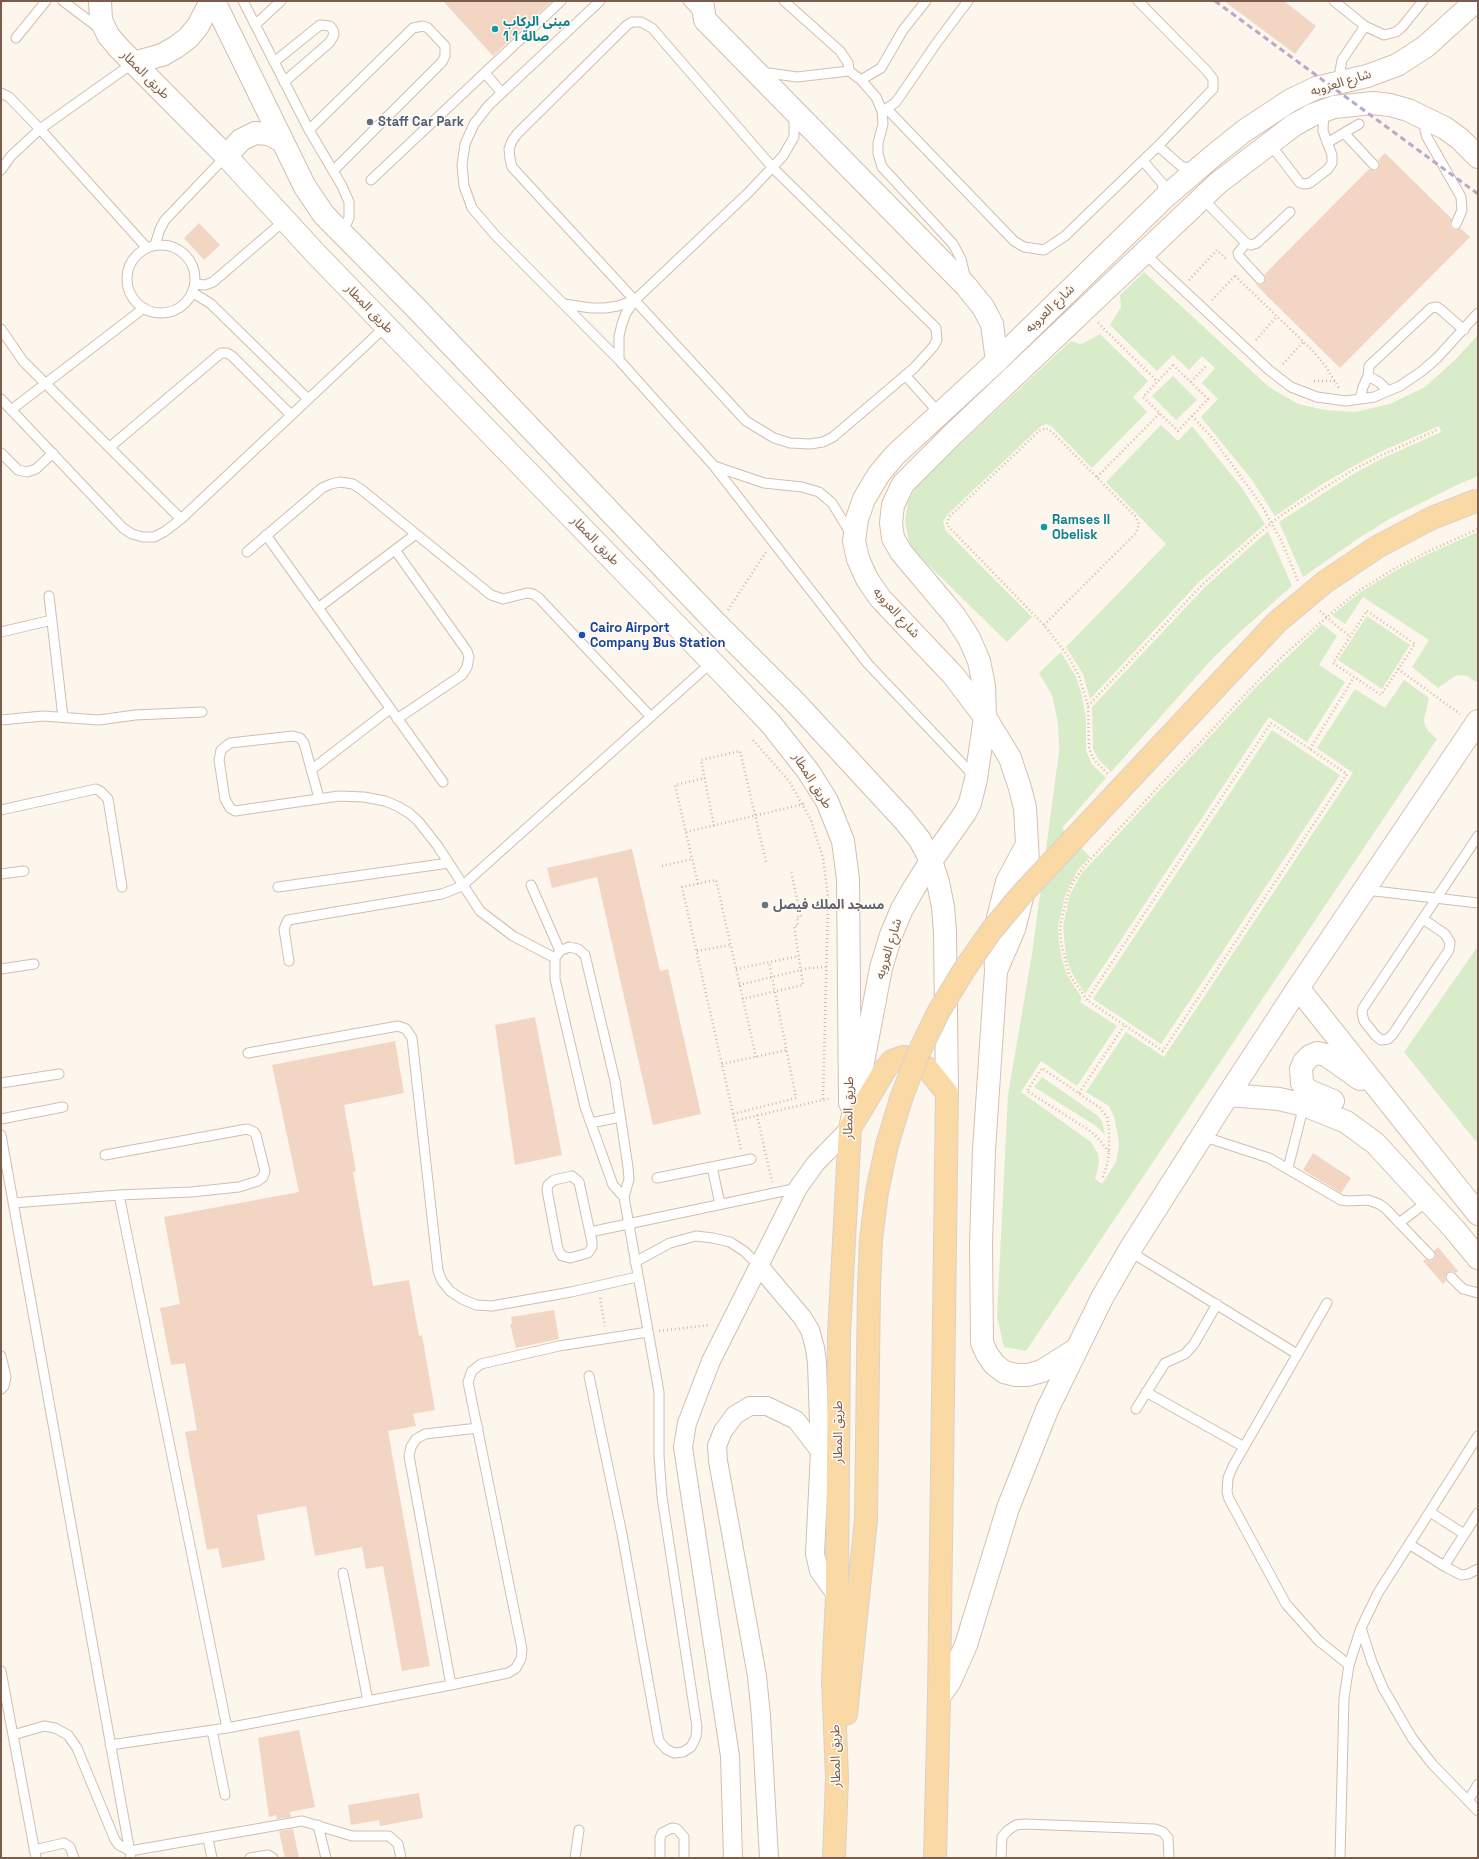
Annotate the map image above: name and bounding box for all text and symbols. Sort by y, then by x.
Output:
place label: مبنى الركاب 1 صالة 1 [503,14,570,45]
marker: مبنى الركاب 1 صالة 1 [490,24,500,34]
street label: طريق المطار [117,47,173,103]
street label: شارع العروبه [1309,66,1373,100]
place label: Staff Car Park [378,114,464,130]
marker: Staff Car Park [365,117,375,127]
street label: طريق المطار [341,281,397,337]
street label: شارع العروبه [1022,282,1078,336]
place label: Ramses II Obelisk [1052,512,1110,543]
street label: طريق المطار [567,513,623,569]
marker: Ramses II Obelisk [1039,522,1049,532]
street label: شارع العروبه [869,584,923,642]
place label: Cairo Airport Company Bus Station [590,620,725,651]
marker: Cairo Airport Company Bus Station [577,630,587,640]
street label: طريق المطار [789,750,835,812]
place label: مسجد الملك فيصل [773,897,884,913]
marker: مسجد الملك فيصل [760,900,770,910]
street label: شارع العروبه [872,917,906,981]
street label: طريق المطار [841,1076,857,1140]
street label: طريق المطار [830,1400,846,1464]
street label: طريق المطار [828,1724,844,1788]

